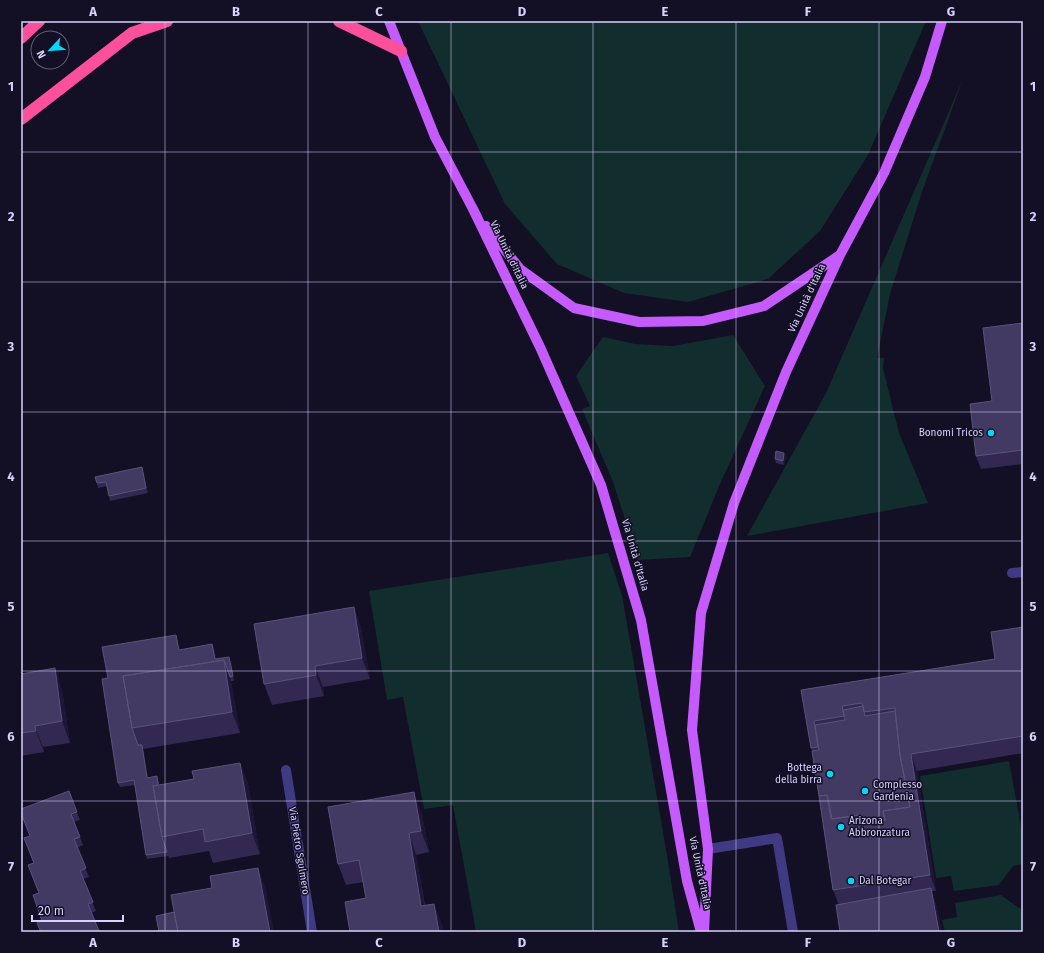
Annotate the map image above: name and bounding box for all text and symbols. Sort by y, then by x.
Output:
text: A [88,4,97,19]
text: B [232,4,240,19]
text: C [375,4,383,19]
text: D [518,4,527,19]
text: E [662,4,669,19]
text: F [805,4,812,19]
text: G [947,4,955,19]
north arrow [30,30,70,70]
text: N [34,48,49,60]
text: 1 [8,79,14,94]
text: 1 [1030,79,1036,94]
text: 2 [8,209,15,224]
text: 2 [1030,209,1037,224]
street label: Via Unità d'Italia [487,219,531,291]
street label: Via Unità d'Italia [786,262,828,334]
text: 3 [7,339,15,354]
text: 3 [1029,339,1037,354]
place label: Bonomi Tricos [919,427,983,439]
marker: Bonomi Tricos [986,428,996,438]
text: 4 [7,469,15,484]
text: 4 [1029,469,1037,484]
street label: Via Unità d'Italia [619,517,651,593]
text: 5 [8,599,15,614]
text: 5 [1030,599,1037,614]
text: 6 [7,729,15,744]
text: 6 [1029,729,1037,744]
place label: Bottega della birra [775,762,822,786]
marker: Bottega della birra [825,769,835,779]
place label: Complesso Gardenia [873,779,922,803]
marker: Complesso Gardenia [860,786,870,796]
street label: Via Pietro Sgulmero [286,806,312,896]
place label: Arizona Abbronzatura [849,815,910,839]
marker: Arizona Abbronzatura [836,822,846,832]
street label: Via Unità d'Italia [686,835,714,911]
text: 7 [8,859,14,874]
text: 7 [1030,859,1036,874]
place label: Dal Botegar [859,875,912,887]
marker: Dal Botegar [846,876,856,886]
scale bar [32,897,123,923]
text: 20 m [38,904,64,918]
text: A [88,935,97,950]
text: B [232,935,240,950]
text: C [375,935,383,950]
text: D [518,935,527,950]
text: E [662,935,669,950]
text: F [805,935,812,950]
text: G [947,935,955,950]

